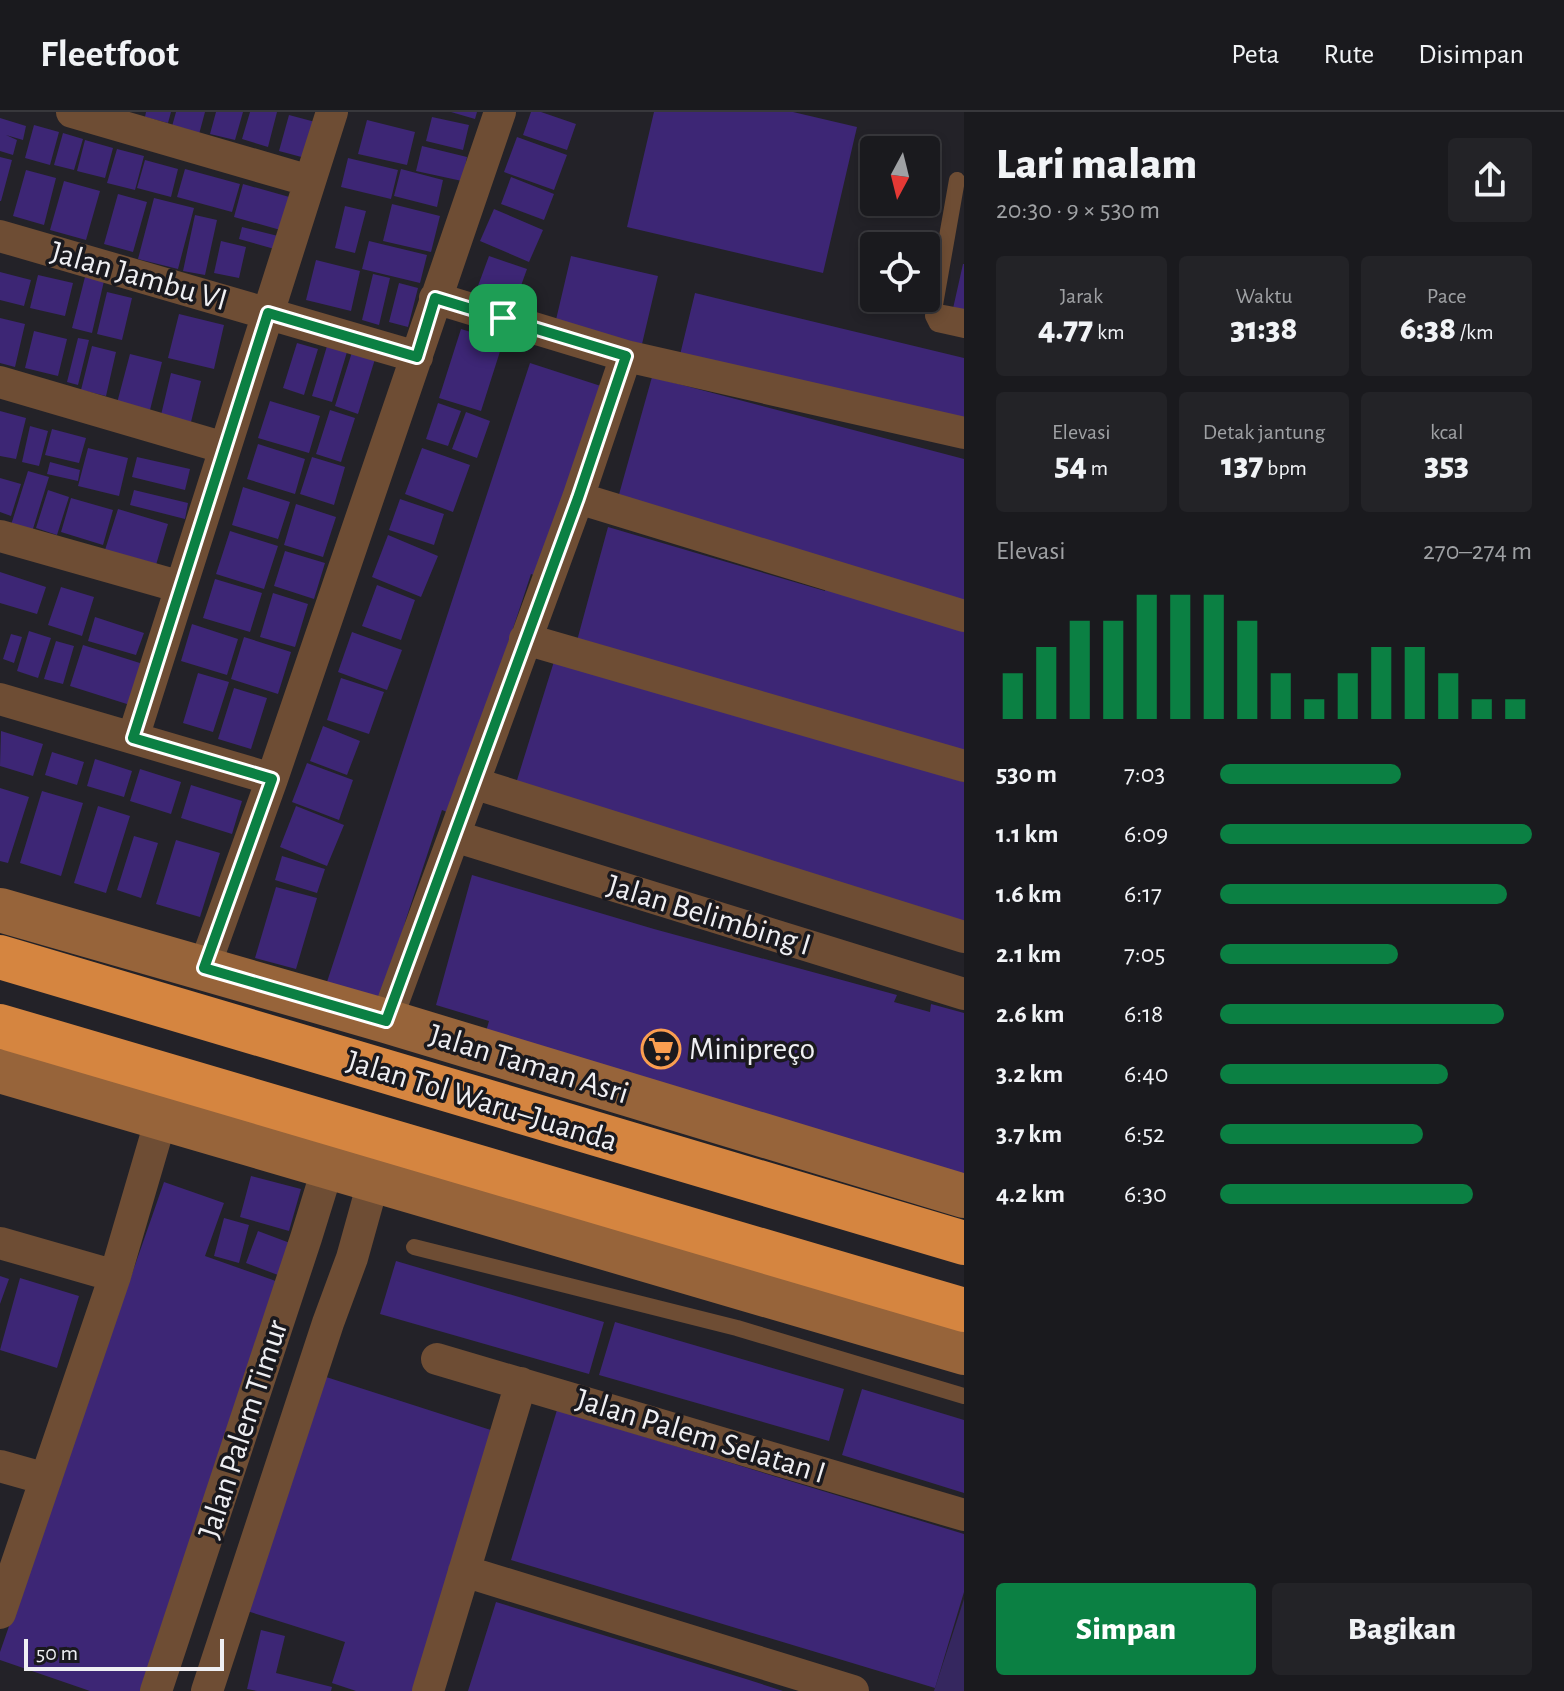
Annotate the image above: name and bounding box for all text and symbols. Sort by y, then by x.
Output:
text: Fleetfoot [40,36,179,74]
text: Peta [1231,41,1280,69]
text: Rute [1324,41,1374,69]
text: Disimpan [1418,41,1524,69]
north arrow [860,136,940,216]
map controls [860,136,940,312]
button: share [1448,138,1532,222]
text: Lari malam [996,143,1197,187]
text: 20:30 · 9 × 530 m [996,197,1160,223]
button: locate [860,232,940,312]
street label: Jalan Jambu VI [47,236,231,316]
pin [469,284,537,352]
text: Jarak [1060,285,1103,307]
text: Waktu [1236,285,1292,307]
text: Pace [1427,285,1466,307]
icon: arrive [481,296,525,340]
text: 4.77 [1038,312,1093,346]
text: 31:38 [1230,312,1298,346]
text: 6:38 [1400,312,1456,346]
text: km [1093,321,1125,343]
text: /km [1456,321,1494,343]
text: Elevasi [1052,421,1111,443]
text: Detak jantung [1203,421,1325,443]
text: kcal [1430,421,1463,443]
text: 54 [1055,448,1087,482]
text: 137 [1221,448,1263,482]
text: 353 [1424,448,1469,482]
text: m [1087,457,1108,479]
text: bpm [1263,457,1307,479]
text: Elevasi [996,538,1065,564]
text: 270–274 m [1423,538,1532,564]
text: 530 m [996,761,1057,787]
text: 7:03 [1124,761,1165,787]
text: 1.1 km [996,821,1058,847]
text: 6:09 [1124,821,1168,847]
street label: Jalan Belimbing I [603,869,815,961]
text: 1.6 km [996,881,1062,907]
text: 6:17 [1124,881,1162,907]
text: 2.1 km [996,941,1061,967]
text: 7:05 [1124,941,1165,967]
text: 2.6 km [996,1001,1065,1027]
text: 6:18 [1124,1001,1163,1027]
street label: Jalan Taman Asri [426,1019,632,1109]
supermarket icon: Minipreço [640,1028,682,1070]
place label: Minipreço [689,1033,815,1065]
street label: Jalan Tol Waru–Juanda [343,1045,621,1157]
text: 3.2 km [996,1061,1063,1087]
text: 6:40 [1124,1061,1168,1087]
text: 3.7 km [996,1121,1062,1147]
text: 6:52 [1124,1121,1165,1147]
text: 4.2 km [996,1181,1065,1207]
text: 6:30 [1124,1181,1167,1207]
street label: Jalan Palem Timur [193,1315,294,1542]
street label: Jalan Palem Selatan I [572,1383,830,1489]
button: Simpan [996,1583,1256,1675]
button: Bagikan [1272,1583,1532,1675]
scale bar [24,1635,224,1671]
text: 50 m [36,1642,78,1664]

